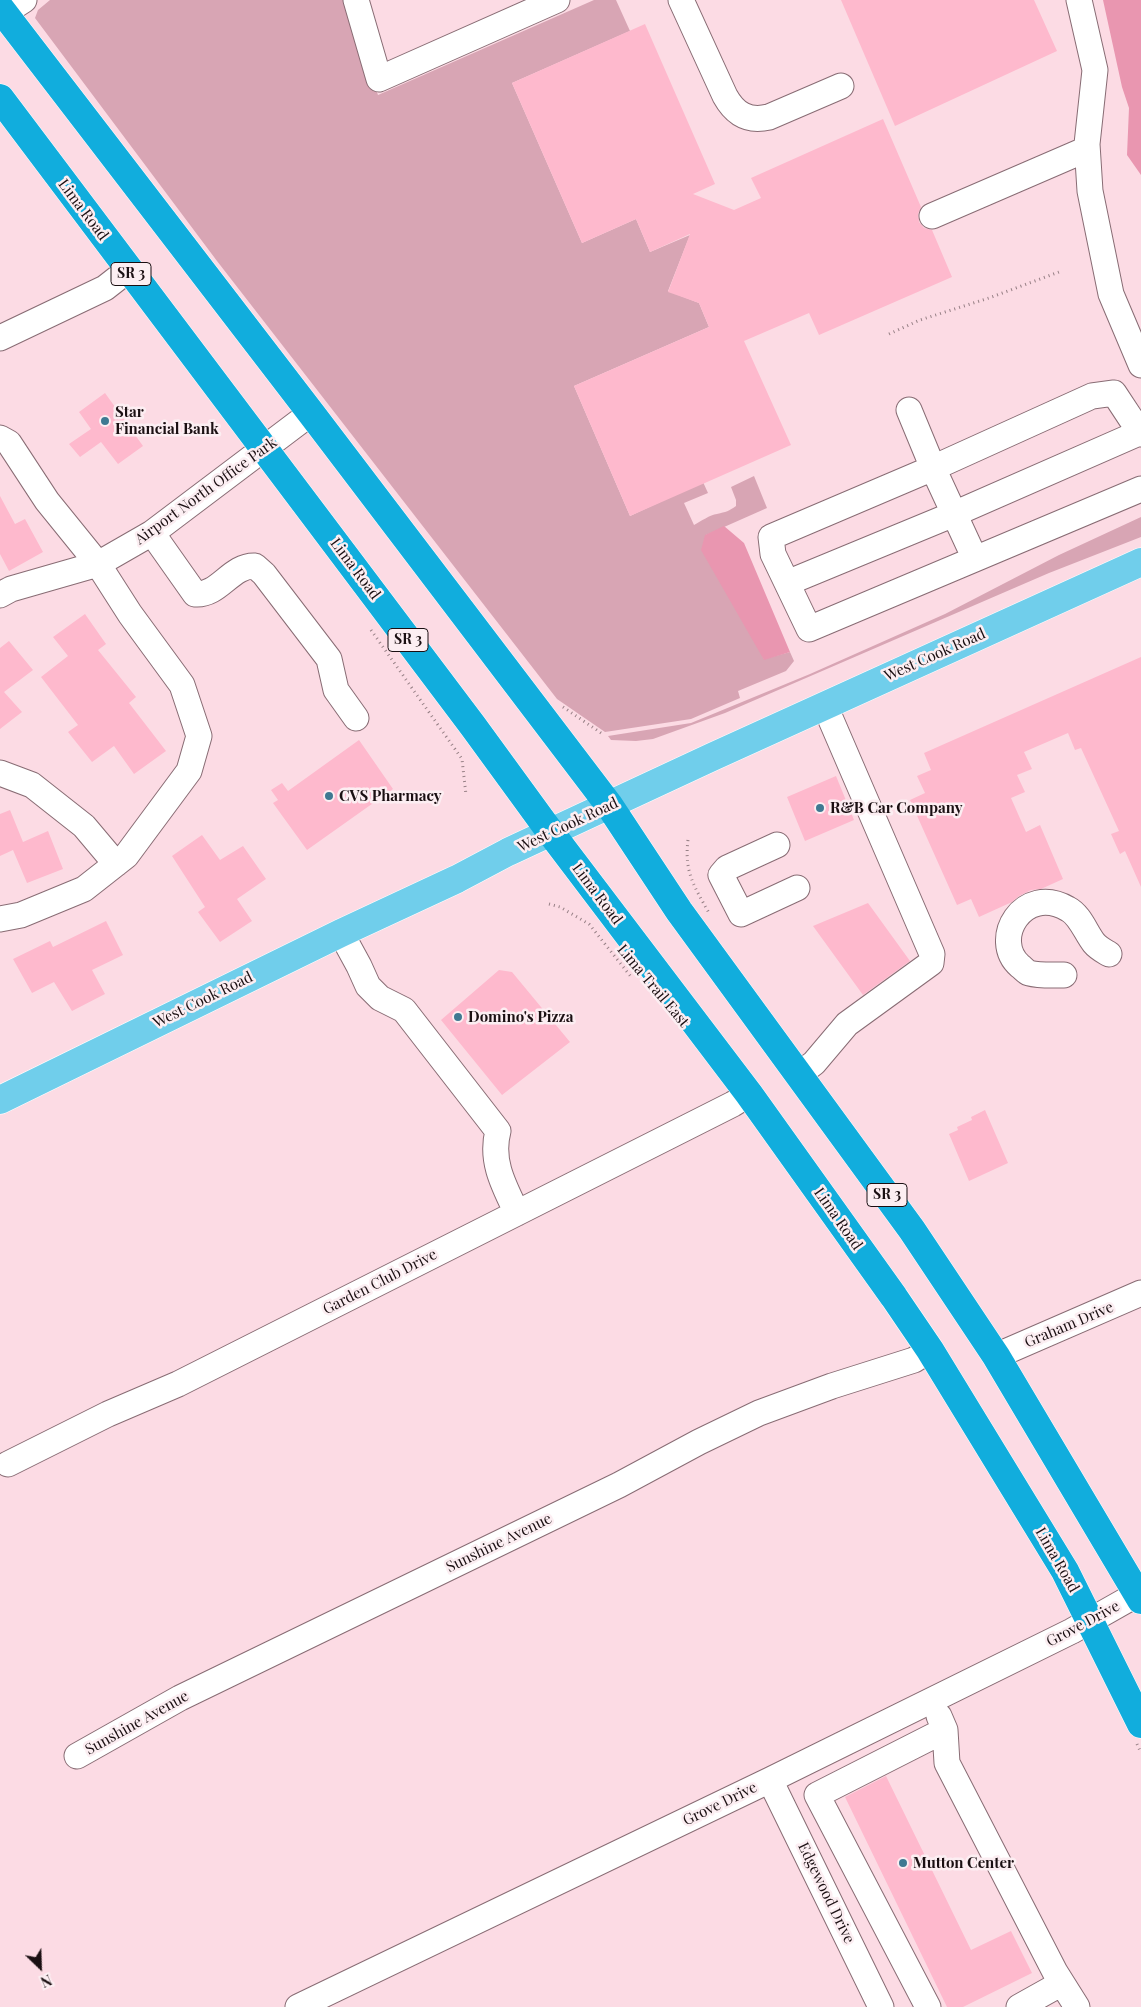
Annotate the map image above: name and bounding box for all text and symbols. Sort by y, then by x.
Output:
street label: Lima Road [54,176,112,244]
road number: SR 3 [111,262,151,286]
place label: Star Financial Bank [115,403,219,438]
marker: Star Financial Bank [99,415,111,427]
street label: Airport North Office Park [132,434,280,548]
street label: Lima Road [326,535,384,603]
street label: West Cook Road [882,625,988,685]
road number: SR 3 [388,628,428,652]
place label: CVS Pharmacy [339,787,442,805]
marker: CVS Pharmacy [323,790,335,802]
street label: West Cook Road [515,794,621,856]
place label: R&B Car Company [830,799,962,817]
marker: R&B Car Company [814,802,826,814]
street label: Lima Road [568,860,626,928]
street label: Lima Trail East [613,941,693,1031]
street label: West Cook Road [150,968,256,1032]
place label: Domino's Pizza [468,1008,573,1026]
marker: Domino's Pizza [452,1011,464,1023]
street label: Lima Road [810,1184,866,1254]
road number: SR 3 [867,1184,907,1206]
street label: Garden Club Drive [320,1245,440,1319]
street label: Graham Drive [1022,1298,1116,1352]
street label: Sunshine Avenue [443,1510,555,1576]
street label: Lima Road [1031,1524,1083,1596]
street label: Grove Drive [1043,1597,1123,1651]
street label: Sunshine Avenue [82,1687,192,1759]
street label: Grove Drive [680,1778,760,1830]
street label: Edgewood Drive [794,1840,858,1946]
place label: Mutton Center [913,1854,1014,1872]
marker: Mutton Center [897,1857,909,1869]
north arrow [15,1942,65,1992]
text: N [38,1970,55,1992]

